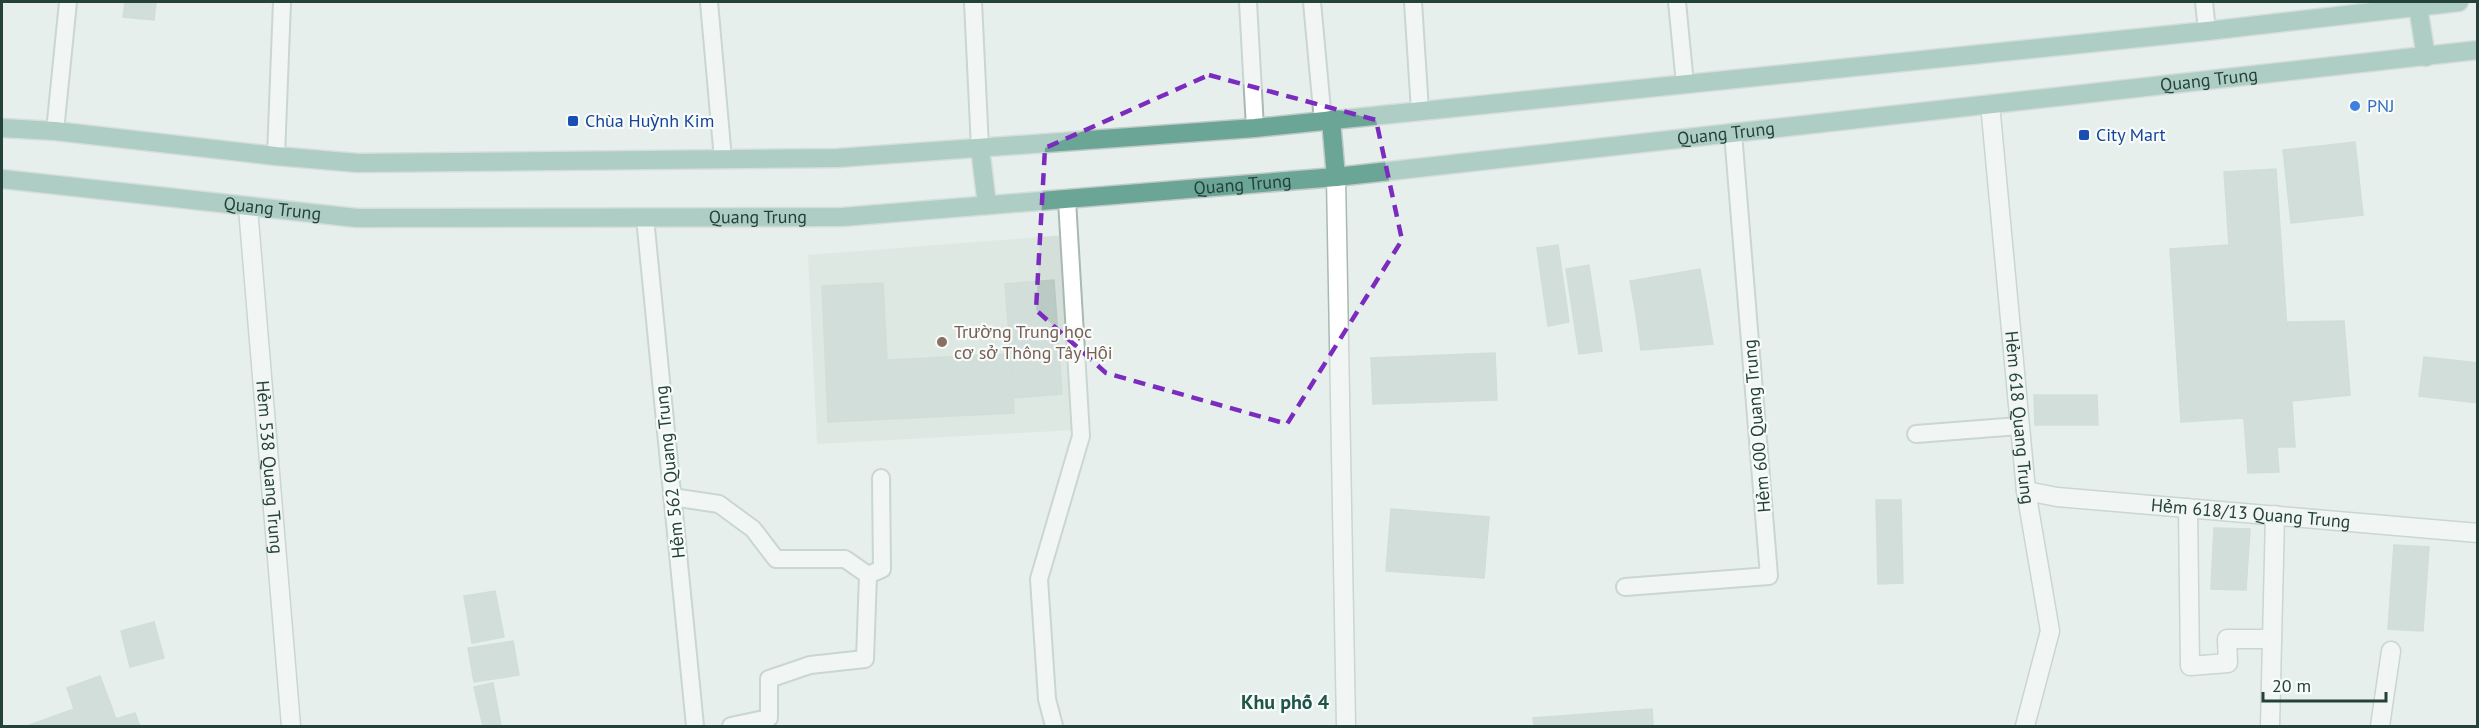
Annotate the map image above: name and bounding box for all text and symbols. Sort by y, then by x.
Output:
street label: Quang Trung [2159,63,2259,96]
place label: PNJ [2367,94,2394,117]
marker: PNJ [2348,99,2362,113]
place label: Chùa Huỳnh Kim [585,109,714,132]
marker: Chùa Huỳnh Kim [566,114,580,128]
street label: Quang Trung [1676,116,1776,150]
place label: City Mart [2096,123,2166,146]
marker: City Mart [2077,128,2091,142]
street label: Quang Trung [1193,169,1292,199]
street label: Quang Trung [222,191,322,225]
street label: Quang Trung [709,205,807,228]
place label: Trường Trung học cơ sở Thông Tây Hội [954,320,1113,364]
street label: Hẻm 618 Quang Trung [2000,330,2040,506]
marker: Trường Trung học cơ sở Thông Tây Hội [935,335,949,349]
street label: Hẻm 600 Quang Trung [1737,338,1776,514]
street label: Hẻm 538 Quang Trung [251,379,289,555]
street label: Hẻm 562 Quang Trung [649,384,690,560]
street label: Hẻm 618/13 Quang Trung [2150,493,2351,533]
scale bar [2263,665,2386,703]
text: 20 m [2272,674,2311,697]
district label: Khu phố 4 [1241,689,1330,715]

